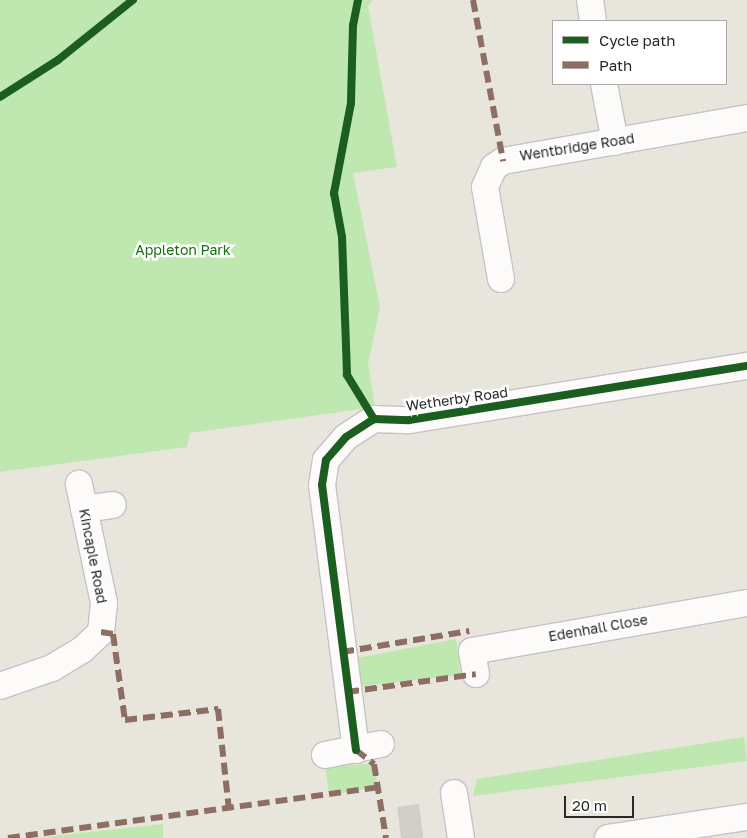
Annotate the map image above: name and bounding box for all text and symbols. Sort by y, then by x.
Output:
legend [552,20,727,85]
text: Cycle path [599,31,675,49]
text: Path [599,56,632,74]
street label: Wentbridge Road [518,130,636,164]
park label: Appleton Park [135,242,231,258]
street label: Wetherby Road [405,384,509,414]
street label: Kincaple Road [76,507,110,605]
street label: Edenhall Close [547,611,649,645]
scale bar [567,786,637,818]
text: 20 m [572,796,607,814]

